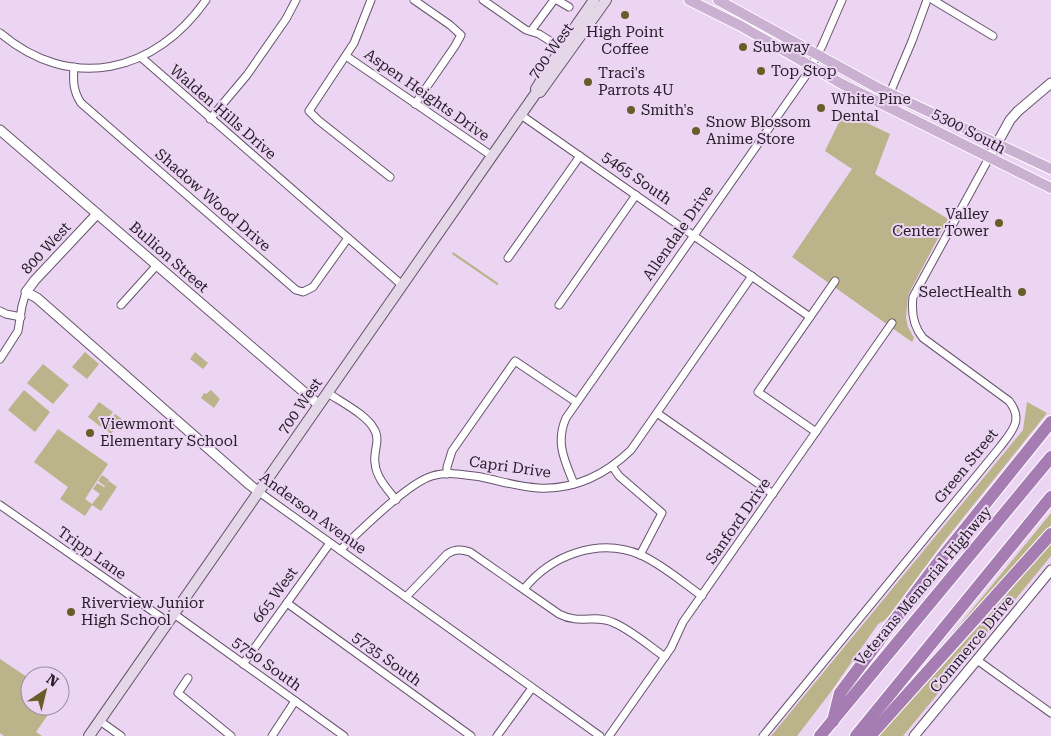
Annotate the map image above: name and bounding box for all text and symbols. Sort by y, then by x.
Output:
marker: High Point Coffee [619,9,631,21]
street label: 700 West [525,19,577,82]
place label: High Point Coffee [586,23,664,58]
place label: Subway [753,38,810,56]
marker: Subway [737,41,749,53]
street label: Aspen Heights Drive [361,45,493,145]
street label: Walden Hills Drive [166,61,280,163]
place label: Top Stop [771,62,837,80]
place label: Traci's Parrots 4U [598,64,674,99]
marker: Top Stop [755,65,767,77]
marker: Traci's Parrots 4U [582,76,594,88]
place label: White Pine Dental [831,90,911,125]
place label: Smith's [641,101,694,119]
marker: White Pine Dental [815,102,827,114]
marker: Smith's [625,104,637,116]
street label: 5300 South [929,104,1009,158]
place label: Snow Blossom Anime Store [706,113,811,148]
marker: Snow Blossom Anime Store [690,125,702,137]
street label: Shadow Wood Drive [151,145,275,255]
street label: 5465 South [599,147,676,209]
street label: Allendale Drive [639,182,717,284]
place label: Valley Center Tower [892,205,989,240]
marker: Valley Center Tower [993,217,1005,229]
street label: 800 West [17,218,75,278]
street label: Bullion Street [126,218,213,297]
place label: SelectHealth [919,283,1012,301]
marker: SelectHealth [1016,286,1028,298]
street label: 700 West [274,374,326,438]
place label: Viewmont Elementary School [100,415,238,450]
street label: Green Street [930,425,1002,507]
marker: Viewmont Elementary School [84,427,96,439]
street label: Capri Drive [468,452,552,482]
street label: Anderson Avenue [256,468,370,558]
street label: Sanford Drive [702,475,774,567]
street label: Veterans Memorial Highway [851,502,995,670]
street label: Tripp Lane [54,523,130,583]
street label: 665 West [249,563,301,626]
street label: Commerce Drive [926,592,1018,696]
place label: Riverview Junior High School [81,594,205,629]
marker: Riverview Junior High School [65,606,77,618]
street label: 5735 South [349,628,425,690]
street label: 5750 South [229,633,305,695]
north arrow [20,666,70,716]
text: N [43,671,62,690]

